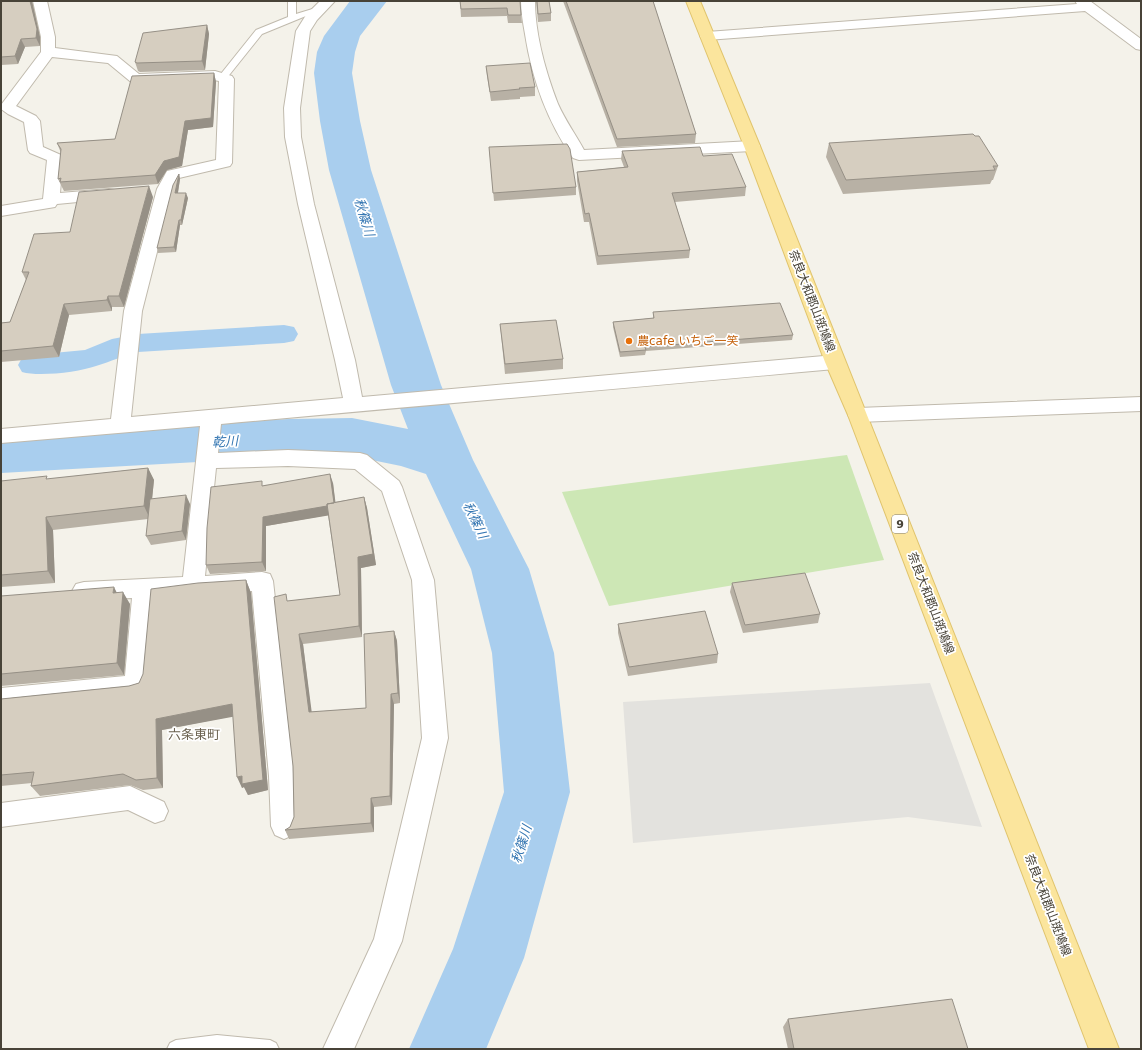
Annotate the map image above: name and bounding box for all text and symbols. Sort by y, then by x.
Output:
water label: 秋篠川 [352,196,378,240]
street label: 奈良大和郡山斑鳩線 [786,248,838,354]
place label: 農cafe いちご一笑 [637,334,738,348]
marker: 農cafe いちご一笑 [624,336,634,346]
water label: 乾川 [212,433,240,450]
water label: 秋篠川 [460,499,492,543]
road number: 9 [892,515,908,533]
street label: 奈良大和郡山斑鳩線 [905,550,957,656]
district label: 六条東町 [168,727,220,742]
water label: 秋篠川 [509,821,535,865]
street label: 奈良大和郡山斑鳩線 [1022,852,1074,958]

